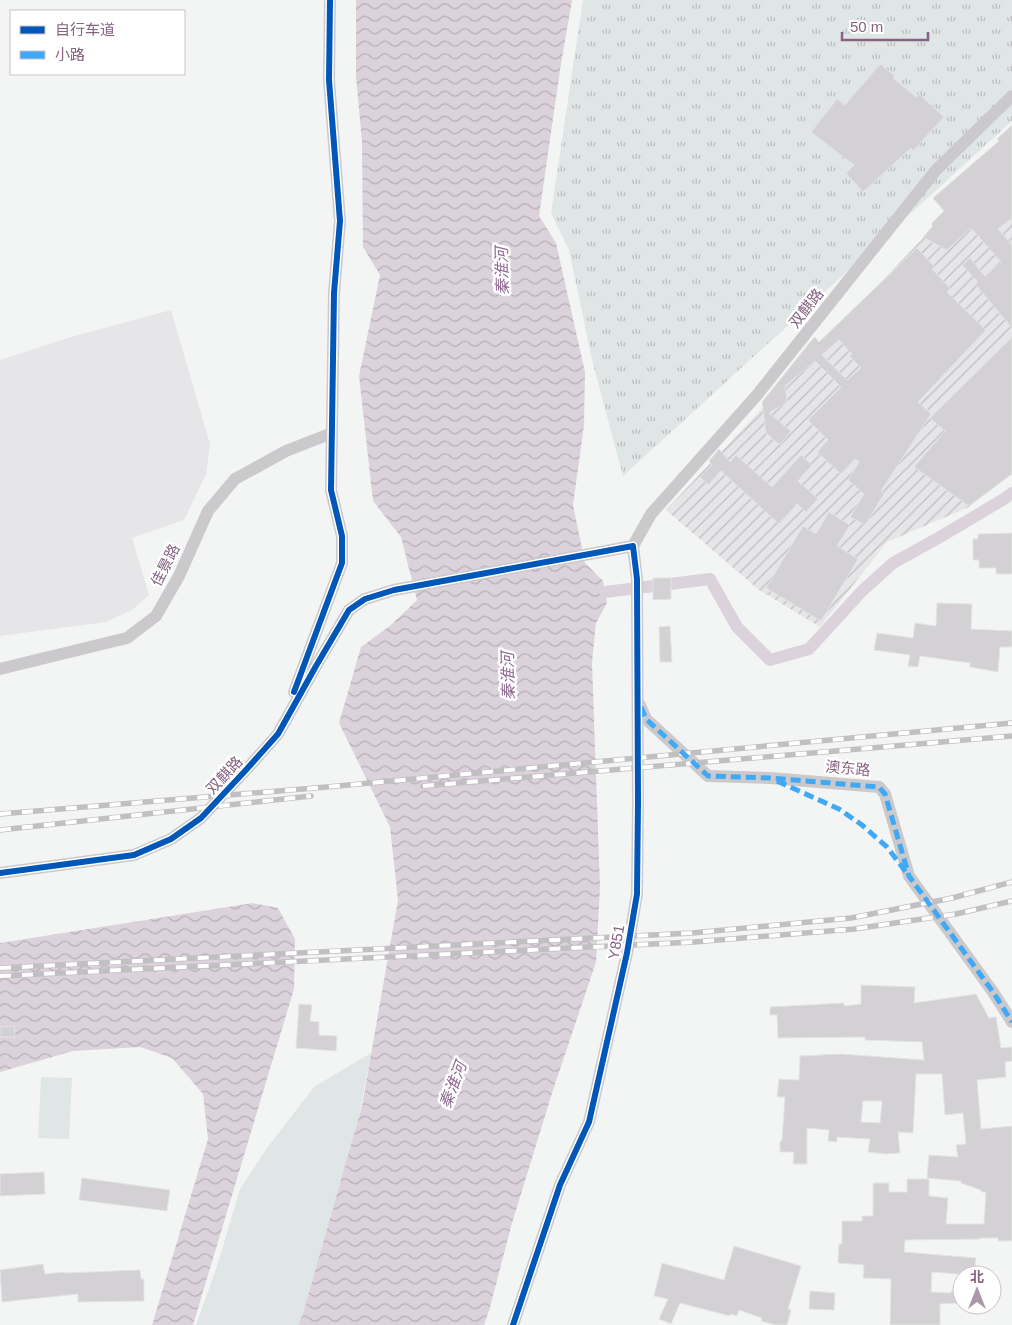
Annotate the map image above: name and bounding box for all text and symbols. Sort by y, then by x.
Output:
legend [10,10,185,75]
scale bar [842,10,928,42]
text: 50 m [850,18,883,35]
text: 自行车道 [55,21,115,38]
text: 小路 [55,46,85,63]
water label: 秦淮河 [493,244,511,295]
street label: 双麒路 [785,285,827,331]
street label: 佳景路 [147,541,183,589]
water label: 秦淮河 [499,649,517,700]
street label: 双麒路 [202,753,246,797]
street label: 澳东路 [825,758,871,778]
street label: Y851 [605,923,627,961]
water label: 秦淮河 [436,1057,471,1110]
north arrow [952,1265,1002,1315]
text: 北 [970,1269,984,1285]

